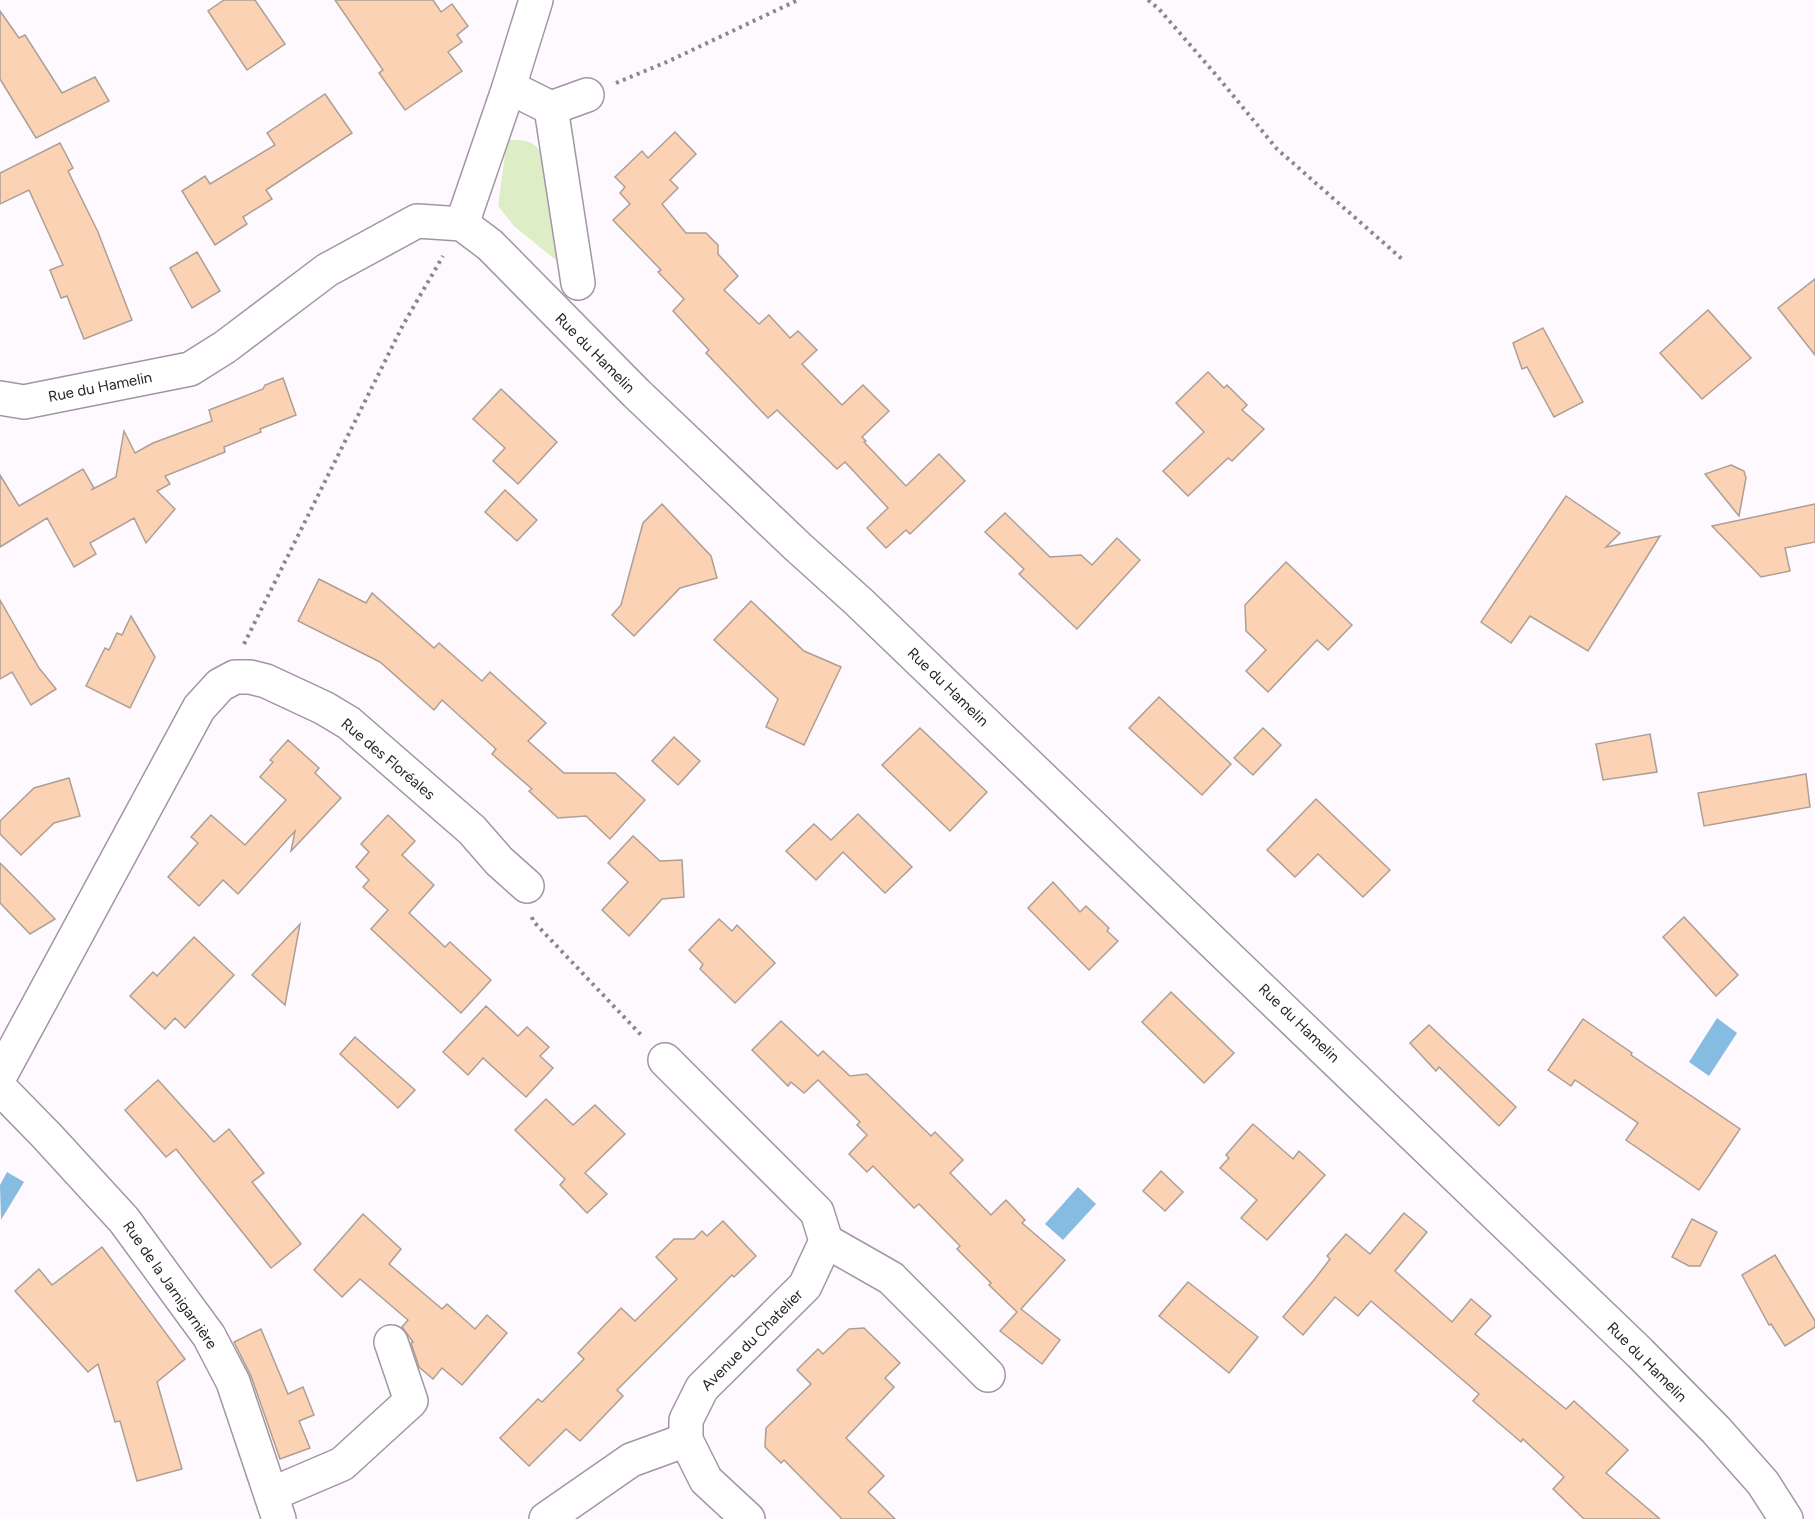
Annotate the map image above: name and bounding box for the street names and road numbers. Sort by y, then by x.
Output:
street label: Rue du Hamelin [551,309,639,397]
street label: Rue du Hamelin [46,368,154,406]
street label: Rue du Hamelin [904,644,992,730]
street label: Rue des Floréales [337,715,439,803]
street label: Rue du Hamelin [1255,980,1343,1066]
street label: Rue de la Jarnigarnière [119,1218,221,1352]
street label: Avenue du Chatelier [698,1286,806,1394]
street label: Rue du Hamelin [1603,1318,1691,1406]

